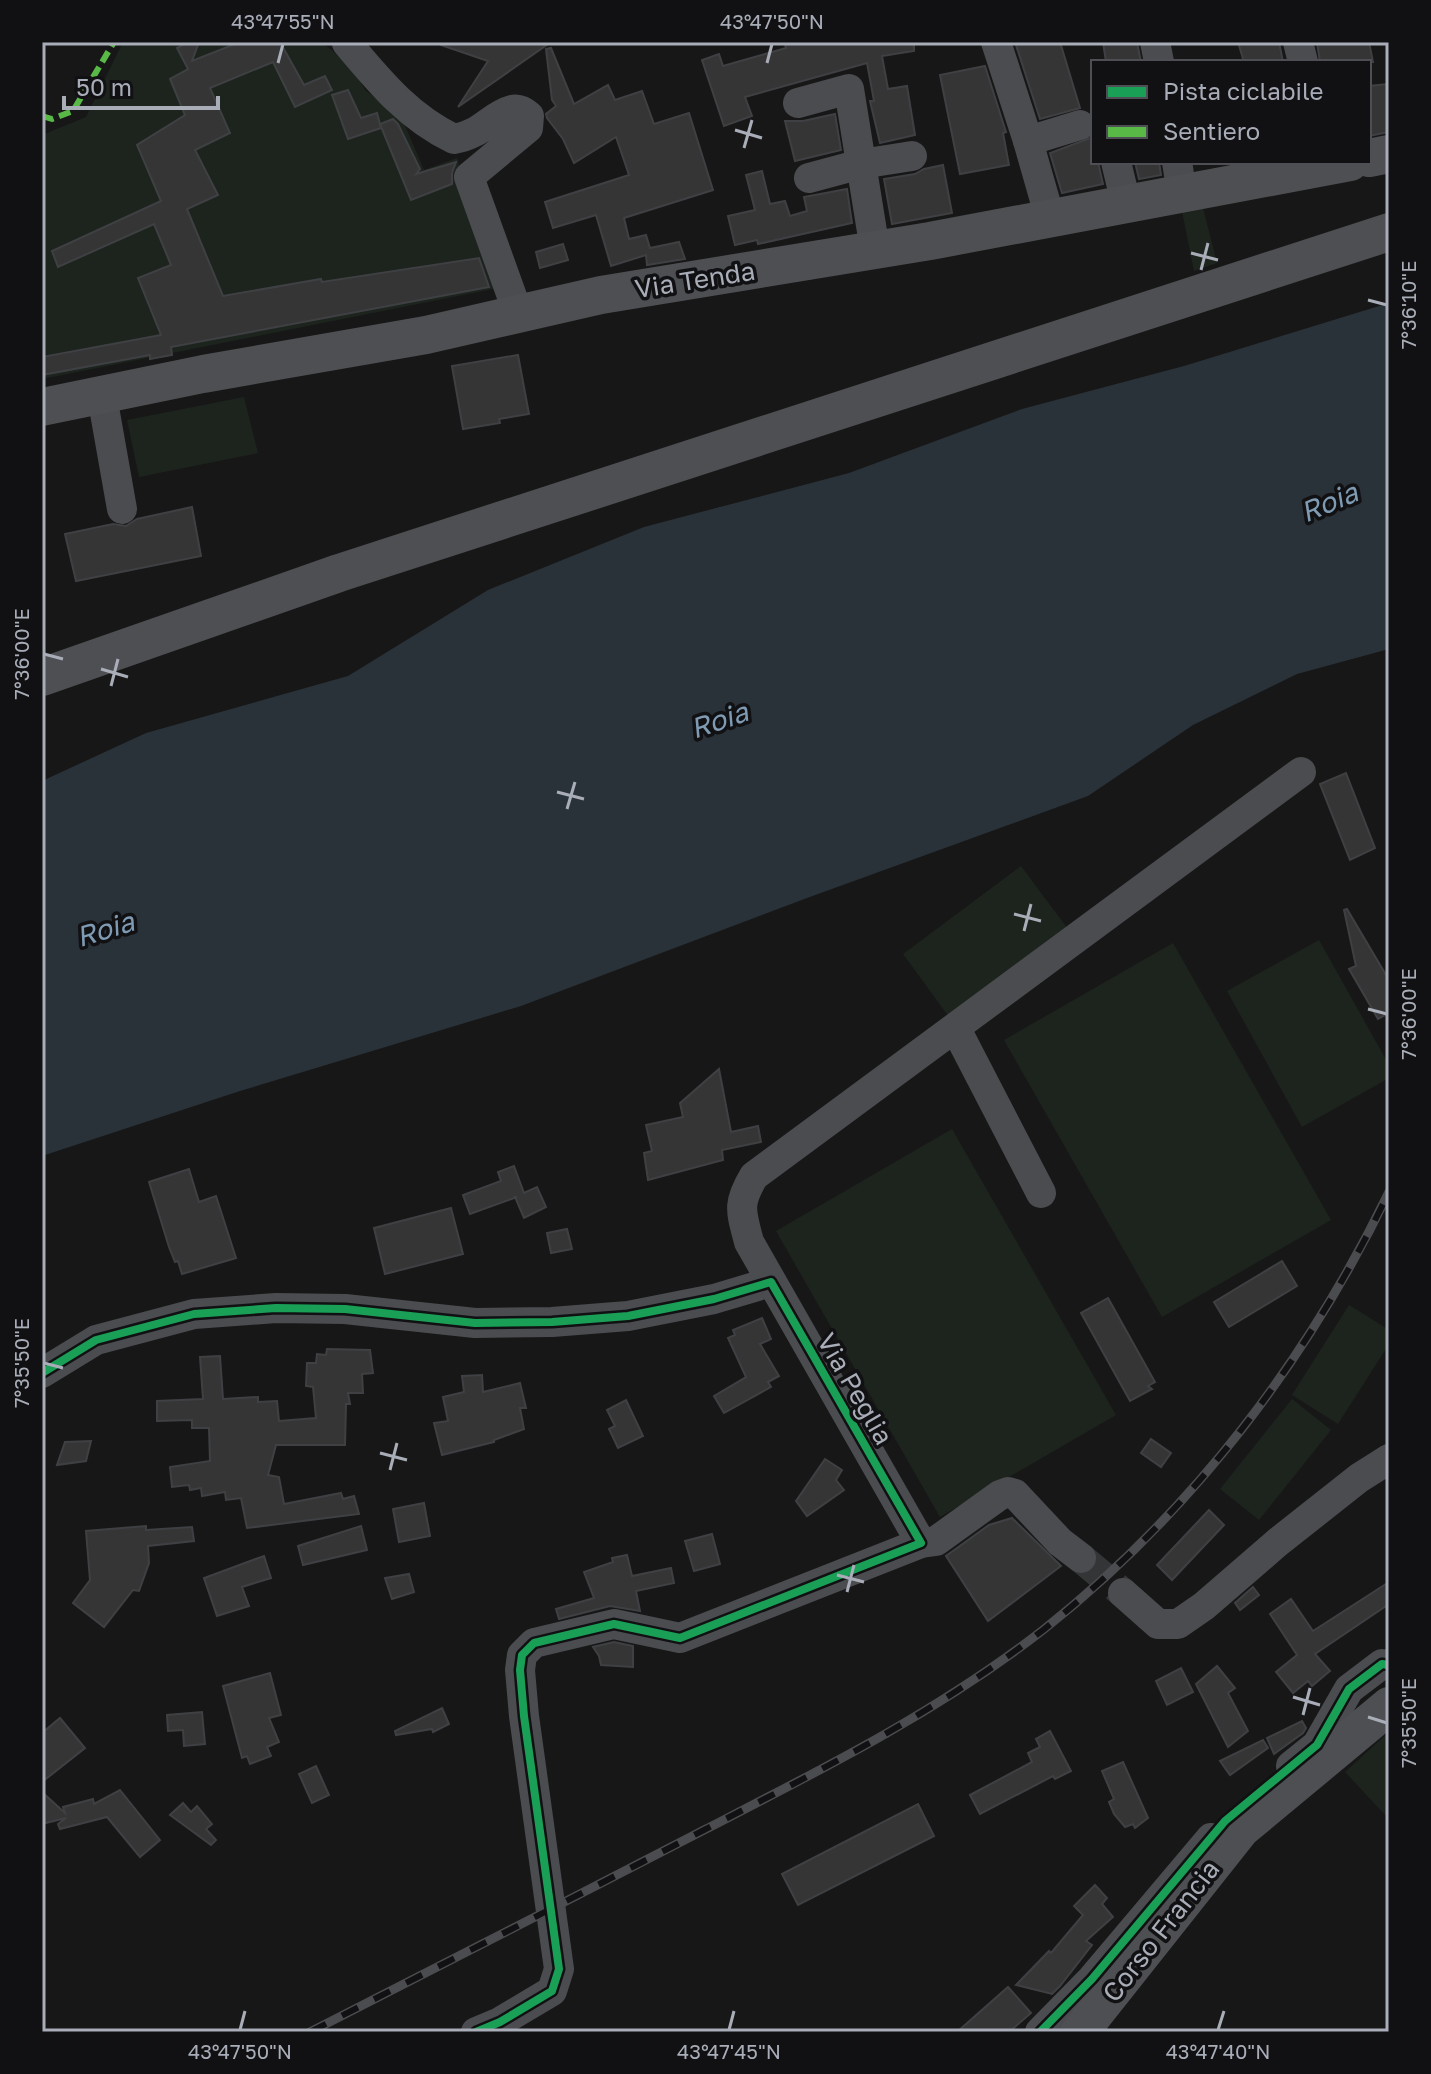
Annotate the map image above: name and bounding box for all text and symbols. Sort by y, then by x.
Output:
text: 43°47'55"N [231,9,335,33]
text: 43°47'50"N [720,9,824,33]
scale bar [64,60,218,110]
legend [1091,60,1371,164]
text: 50 m [76,72,132,101]
text: Pista ciclabile [1163,76,1323,105]
text: Sentiero [1163,116,1260,145]
street label: Via Tenda [633,255,757,304]
text: 7°36'10"E [1396,261,1420,349]
water label: Roia [1295,474,1363,528]
text: 7°36'00"E [9,608,33,700]
water label: Roia [686,694,753,745]
water label: Roia [72,904,139,953]
text: 7°36'00"E [1396,968,1420,1060]
text: 7°35'50"E [9,1318,33,1408]
street label: Via Peglia [811,1328,900,1450]
text: 7°35'50"E [1396,1678,1420,1768]
street label: Corso Francia [1096,1854,1226,2008]
text: 43°47'50"N [188,2039,292,2063]
text: 43°47'45"N [677,2039,781,2063]
text: 43°47'40"N [1166,2039,1270,2063]

